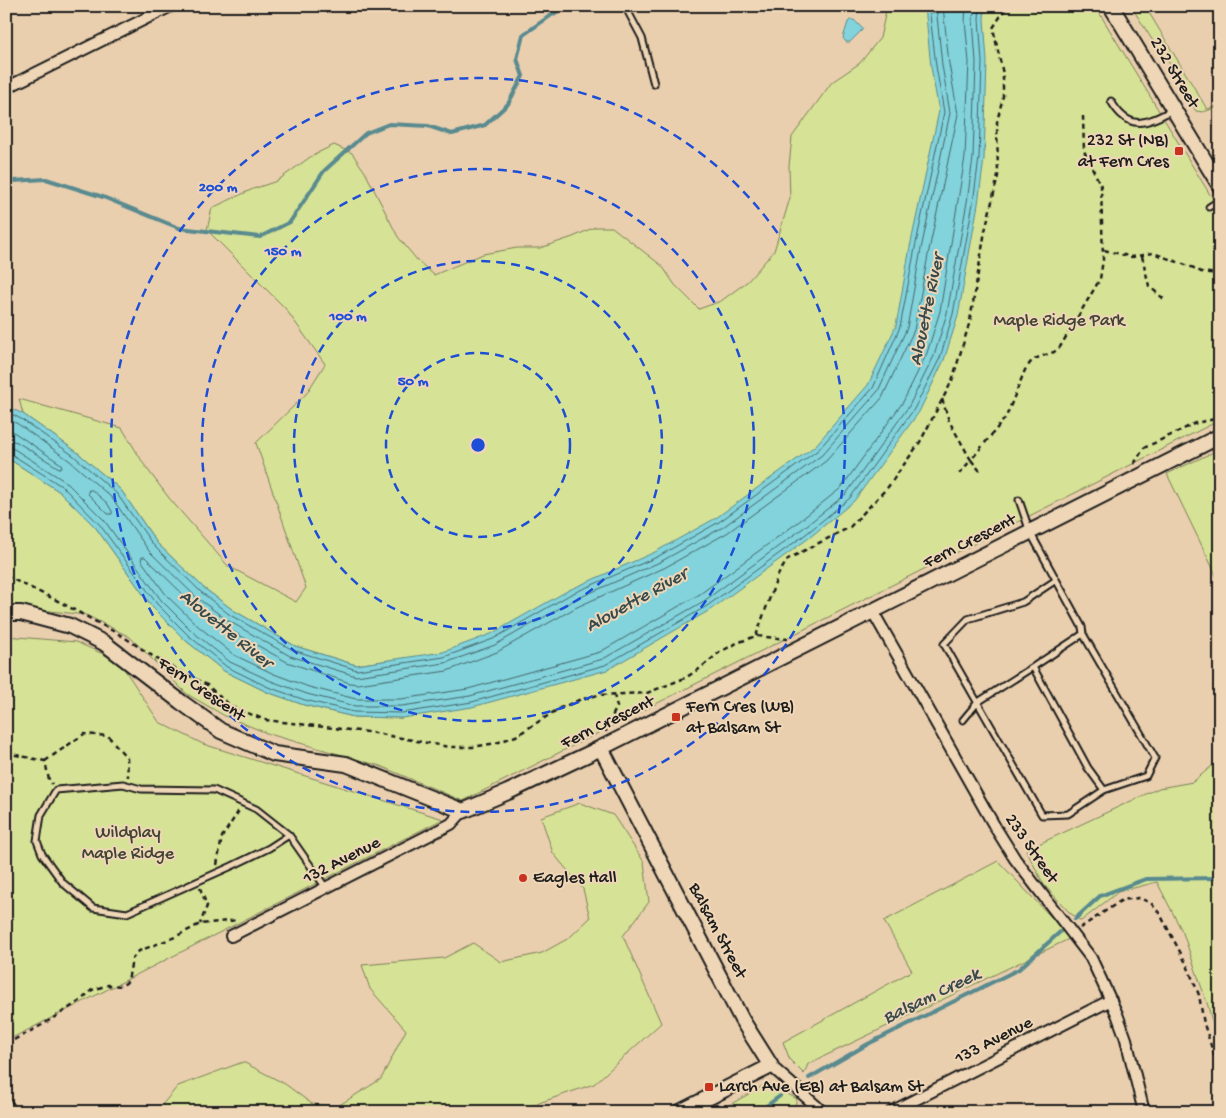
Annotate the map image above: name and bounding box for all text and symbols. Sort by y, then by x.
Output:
street label: 232 Street [1145,34,1204,114]
place label: 232 St (NB) at Fern Cres [1078,131,1170,173]
marker: 232 St (NB) at Fern Cres [1173,145,1185,157]
text: 200 m [199,179,238,197]
text: 150 m [264,243,302,261]
water label: Alouette River [905,248,952,368]
text: 100 m [328,308,367,326]
park label: Maple Ridge Park [994,311,1126,332]
text: 50 m [398,373,429,391]
centre of rings [469,436,487,454]
street label: Fern Crescent [919,509,1021,575]
water label: Alouette River [582,562,696,638]
water label: Alouette River [174,586,279,677]
street label: Fern Crescent [152,652,250,728]
street label: Fern Crescent [557,691,659,755]
place label: Fern Cres (WB) at Balsam St [685,697,795,739]
marker: Fern Cres (WB) at Balsam St [670,711,682,723]
street label: 233 Street [1000,810,1063,889]
park label: Wildplay Maple Ridge [82,823,175,865]
street label: 132 Avenue [299,832,385,890]
place label: Eagles Hall [533,868,617,889]
marker: Eagles Hall [517,872,529,884]
street label: Balsam Street [683,879,752,984]
water label: Balsam Creek [880,963,986,1030]
street label: 133 Avenue [951,1012,1037,1070]
place label: Larch Ave (EB) at Balsam St [719,1077,925,1098]
marker: Larch Ave (EB) at Balsam St [703,1081,715,1093]

